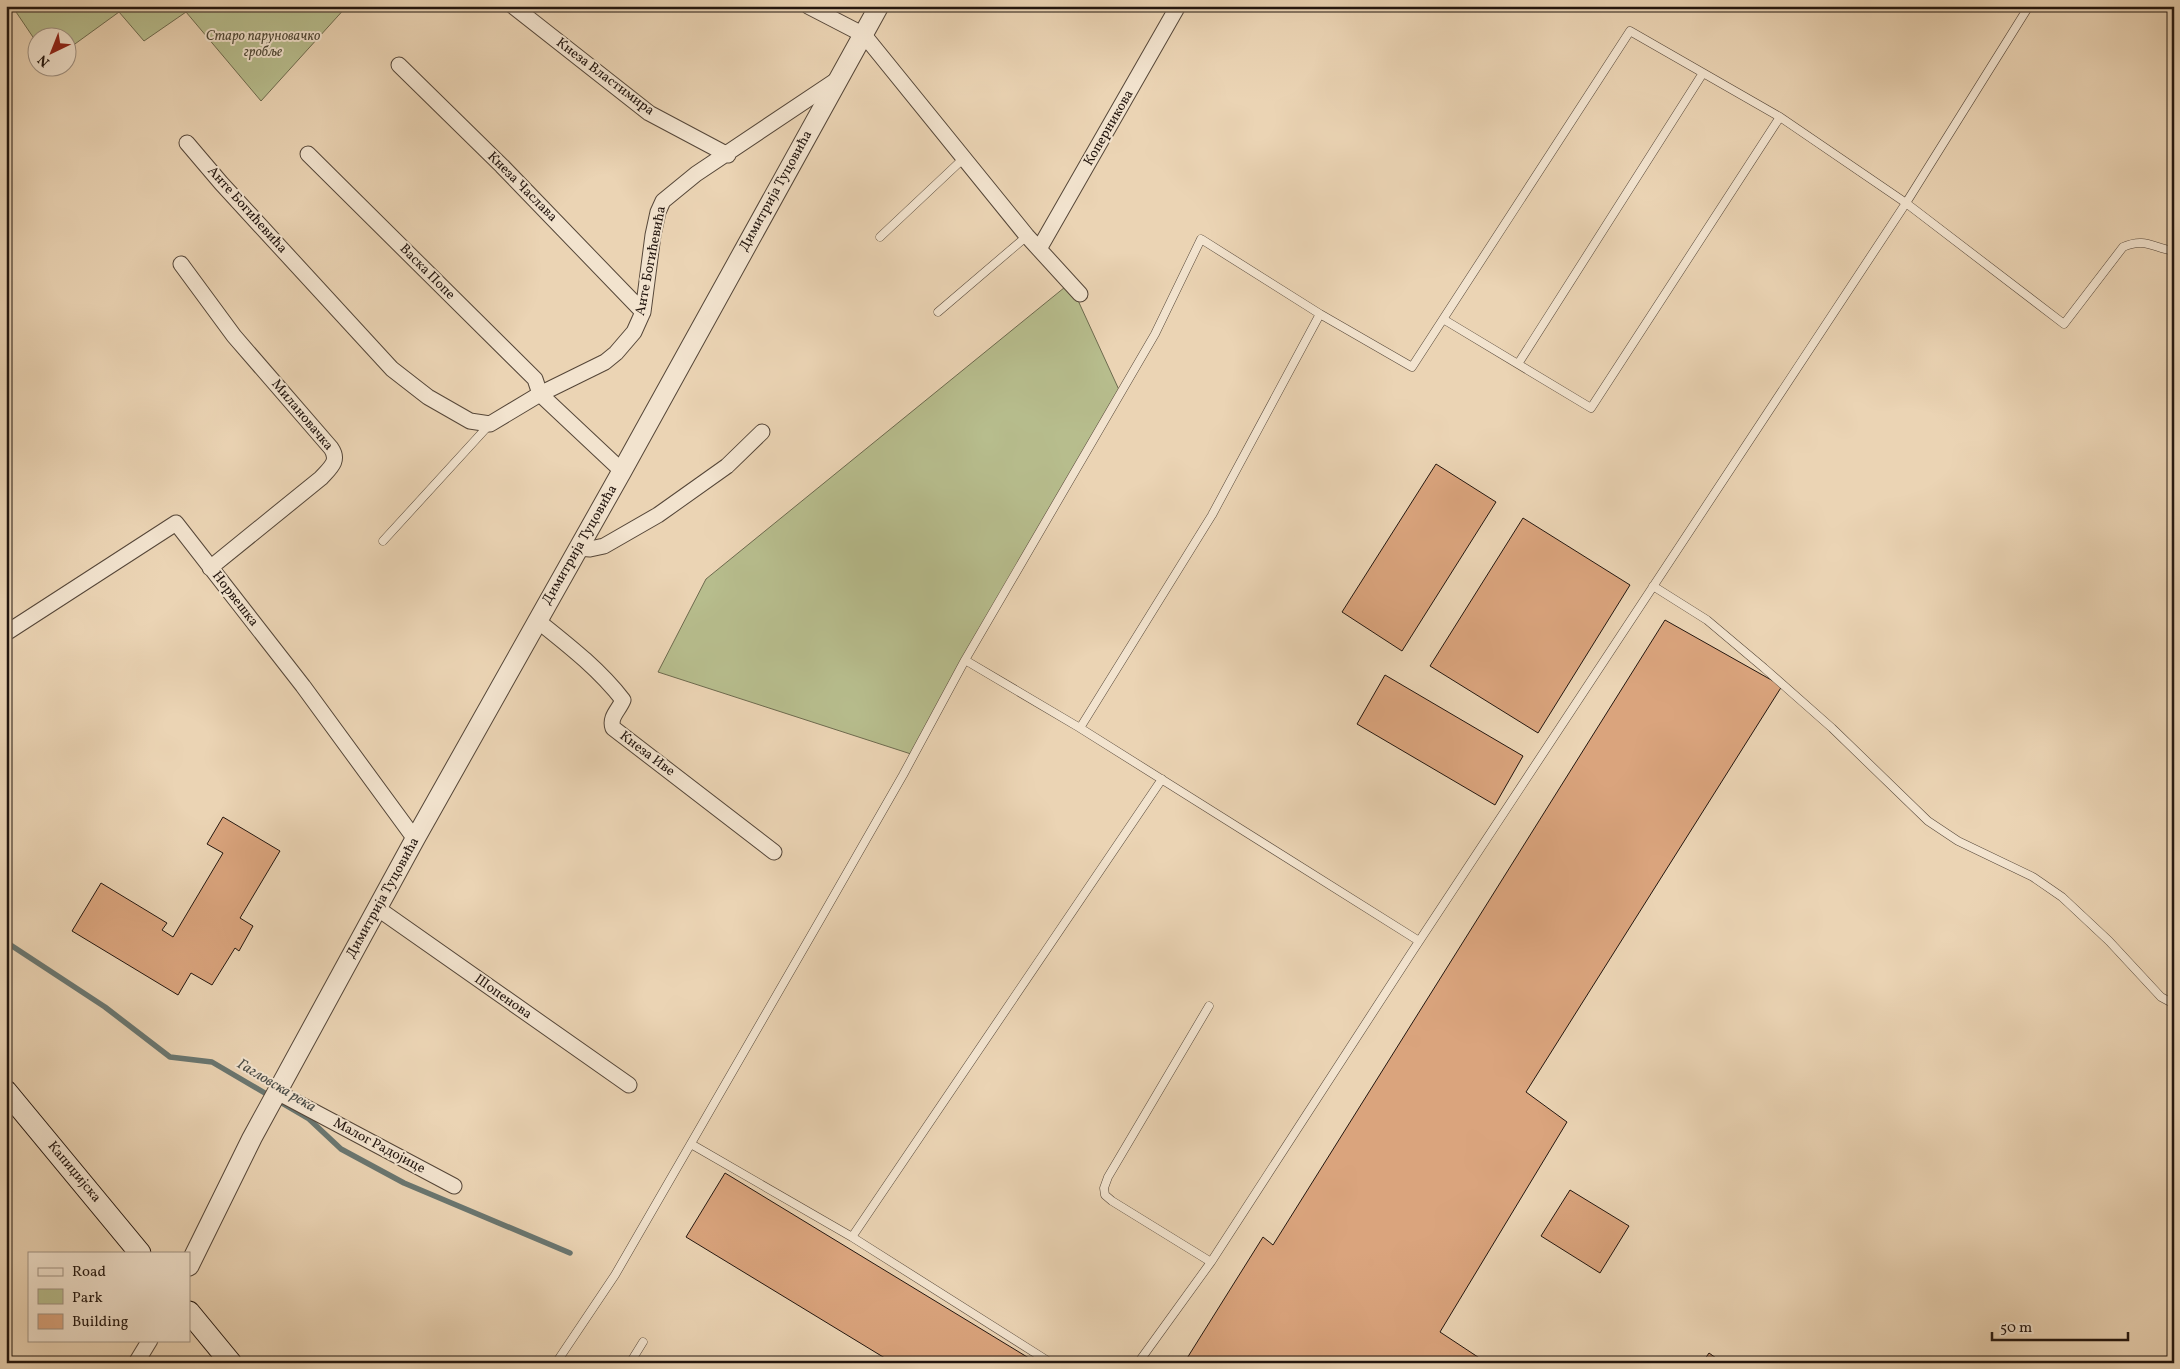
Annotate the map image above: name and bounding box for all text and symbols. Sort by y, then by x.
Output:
park label: Старо паруновачко гробље [206,27,321,62]
north arrow [28,28,78,78]
street label: Кнеза Властимира [552,34,658,120]
text: N [34,50,54,71]
street label: Коперникова [1080,86,1138,170]
street label: Димитрија Туцовића [735,127,817,255]
street label: Кнеза Часлава [483,148,561,226]
street label: Анте Богићевића [203,162,291,258]
street label: Анте Богићевића [631,204,671,317]
street label: Васка Попе [395,240,459,304]
street label: Милановачка [267,375,337,455]
street label: Димитрија Туцовића [538,481,622,609]
street label: Норвешка [207,567,263,631]
street label: Кнеза Иве [615,727,679,781]
street label: Димитрија Туцовића [342,834,424,962]
street label: Шопенова [470,970,536,1024]
water label: Гагловска река [233,1054,319,1118]
street label: Малог Радојице [330,1114,429,1178]
street label: Капиџијска [43,1137,105,1207]
legend [28,1252,190,1342]
text: Road [72,1262,106,1283]
text: Park [72,1288,103,1309]
scale bar [1992,1309,2129,1341]
text: Building [72,1312,129,1333]
text: 50 m [2000,1318,2032,1339]

